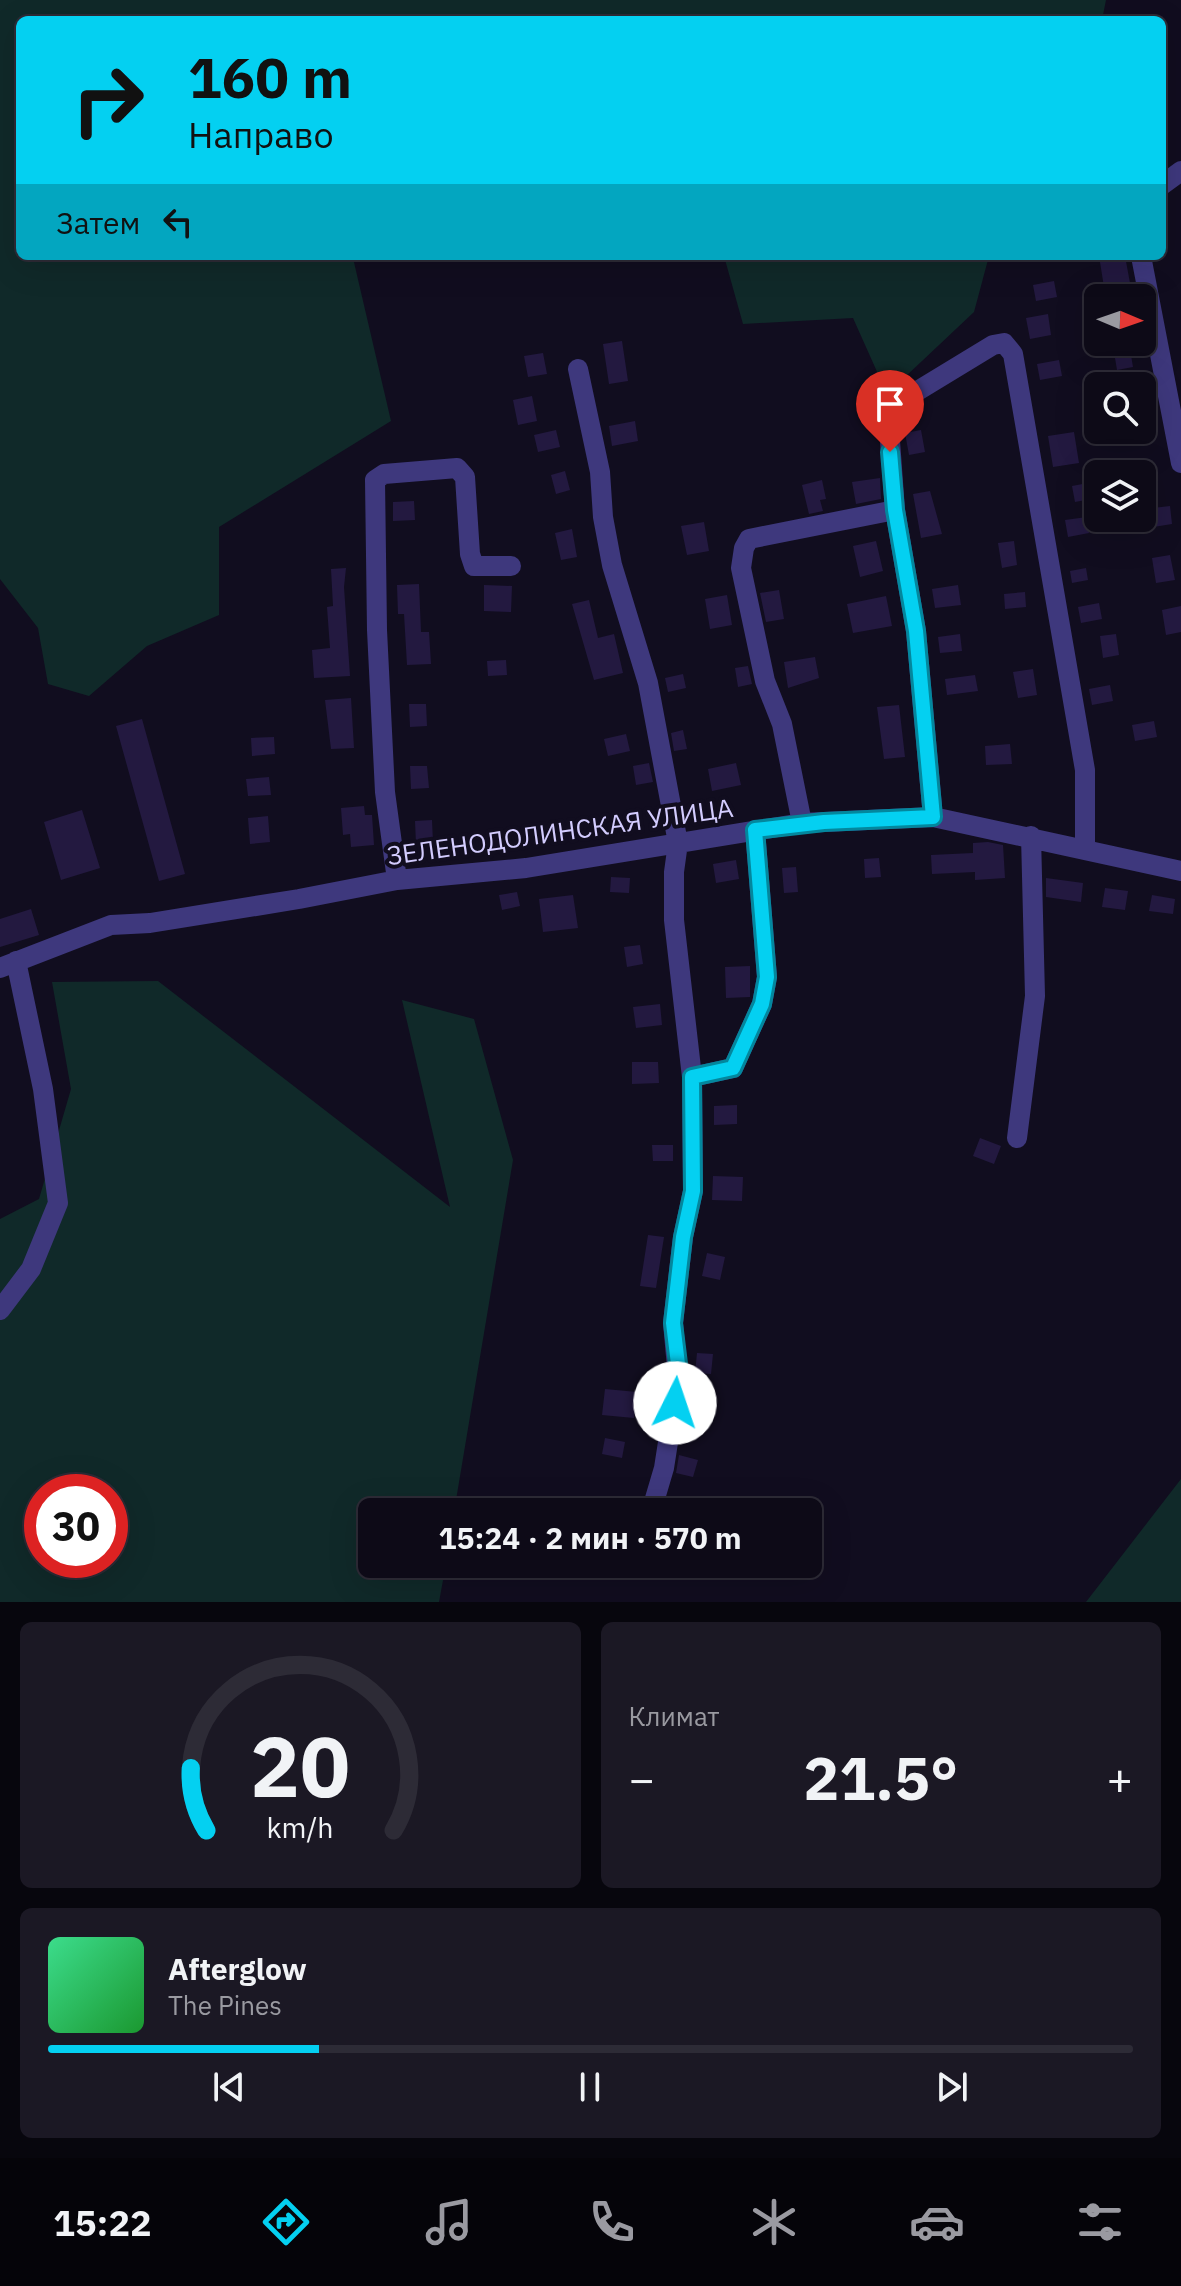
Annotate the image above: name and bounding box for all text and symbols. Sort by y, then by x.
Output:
text: 160 m [188,41,352,113]
icon: right [56,48,160,152]
text: Направо [188,111,334,158]
icon: left [156,200,200,244]
text: Затем [56,203,140,242]
north arrow [1084,284,1156,356]
map controls [1084,284,1156,532]
pin [856,370,924,452]
button: search [1084,372,1156,444]
icon: arrive [868,382,912,426]
button: layers [1084,460,1156,532]
street label: ЗЕЛЕНОДОЛИНСКАЯ УЛИЦА [385,790,735,872]
position arrow [633,1361,717,1445]
speed limit sign: 30 [24,1474,128,1578]
text: 15:24 · 2 мин · 570 m [438,1518,742,1557]
text: Климат [629,1699,720,1733]
text: 20 [250,1712,350,1820]
text: 21.5° [803,1738,958,1817]
text: − [629,1750,655,1807]
text: + [1107,1750,1133,1807]
text: km/h [267,1809,334,1846]
text: Afterglow [168,1949,307,1988]
text: The Pines [168,1988,282,2022]
icon: previous [207,2065,251,2109]
icon: pause [568,2065,612,2109]
icon: next [930,2065,974,2109]
icon: directions [258,2194,314,2250]
icon: music [421,2194,477,2250]
icon: phone [584,2194,640,2250]
icon: climate [746,2194,802,2250]
icon: car [909,2194,965,2250]
icon: filters [1072,2194,1128,2250]
text: 15:22 [53,2199,152,2246]

